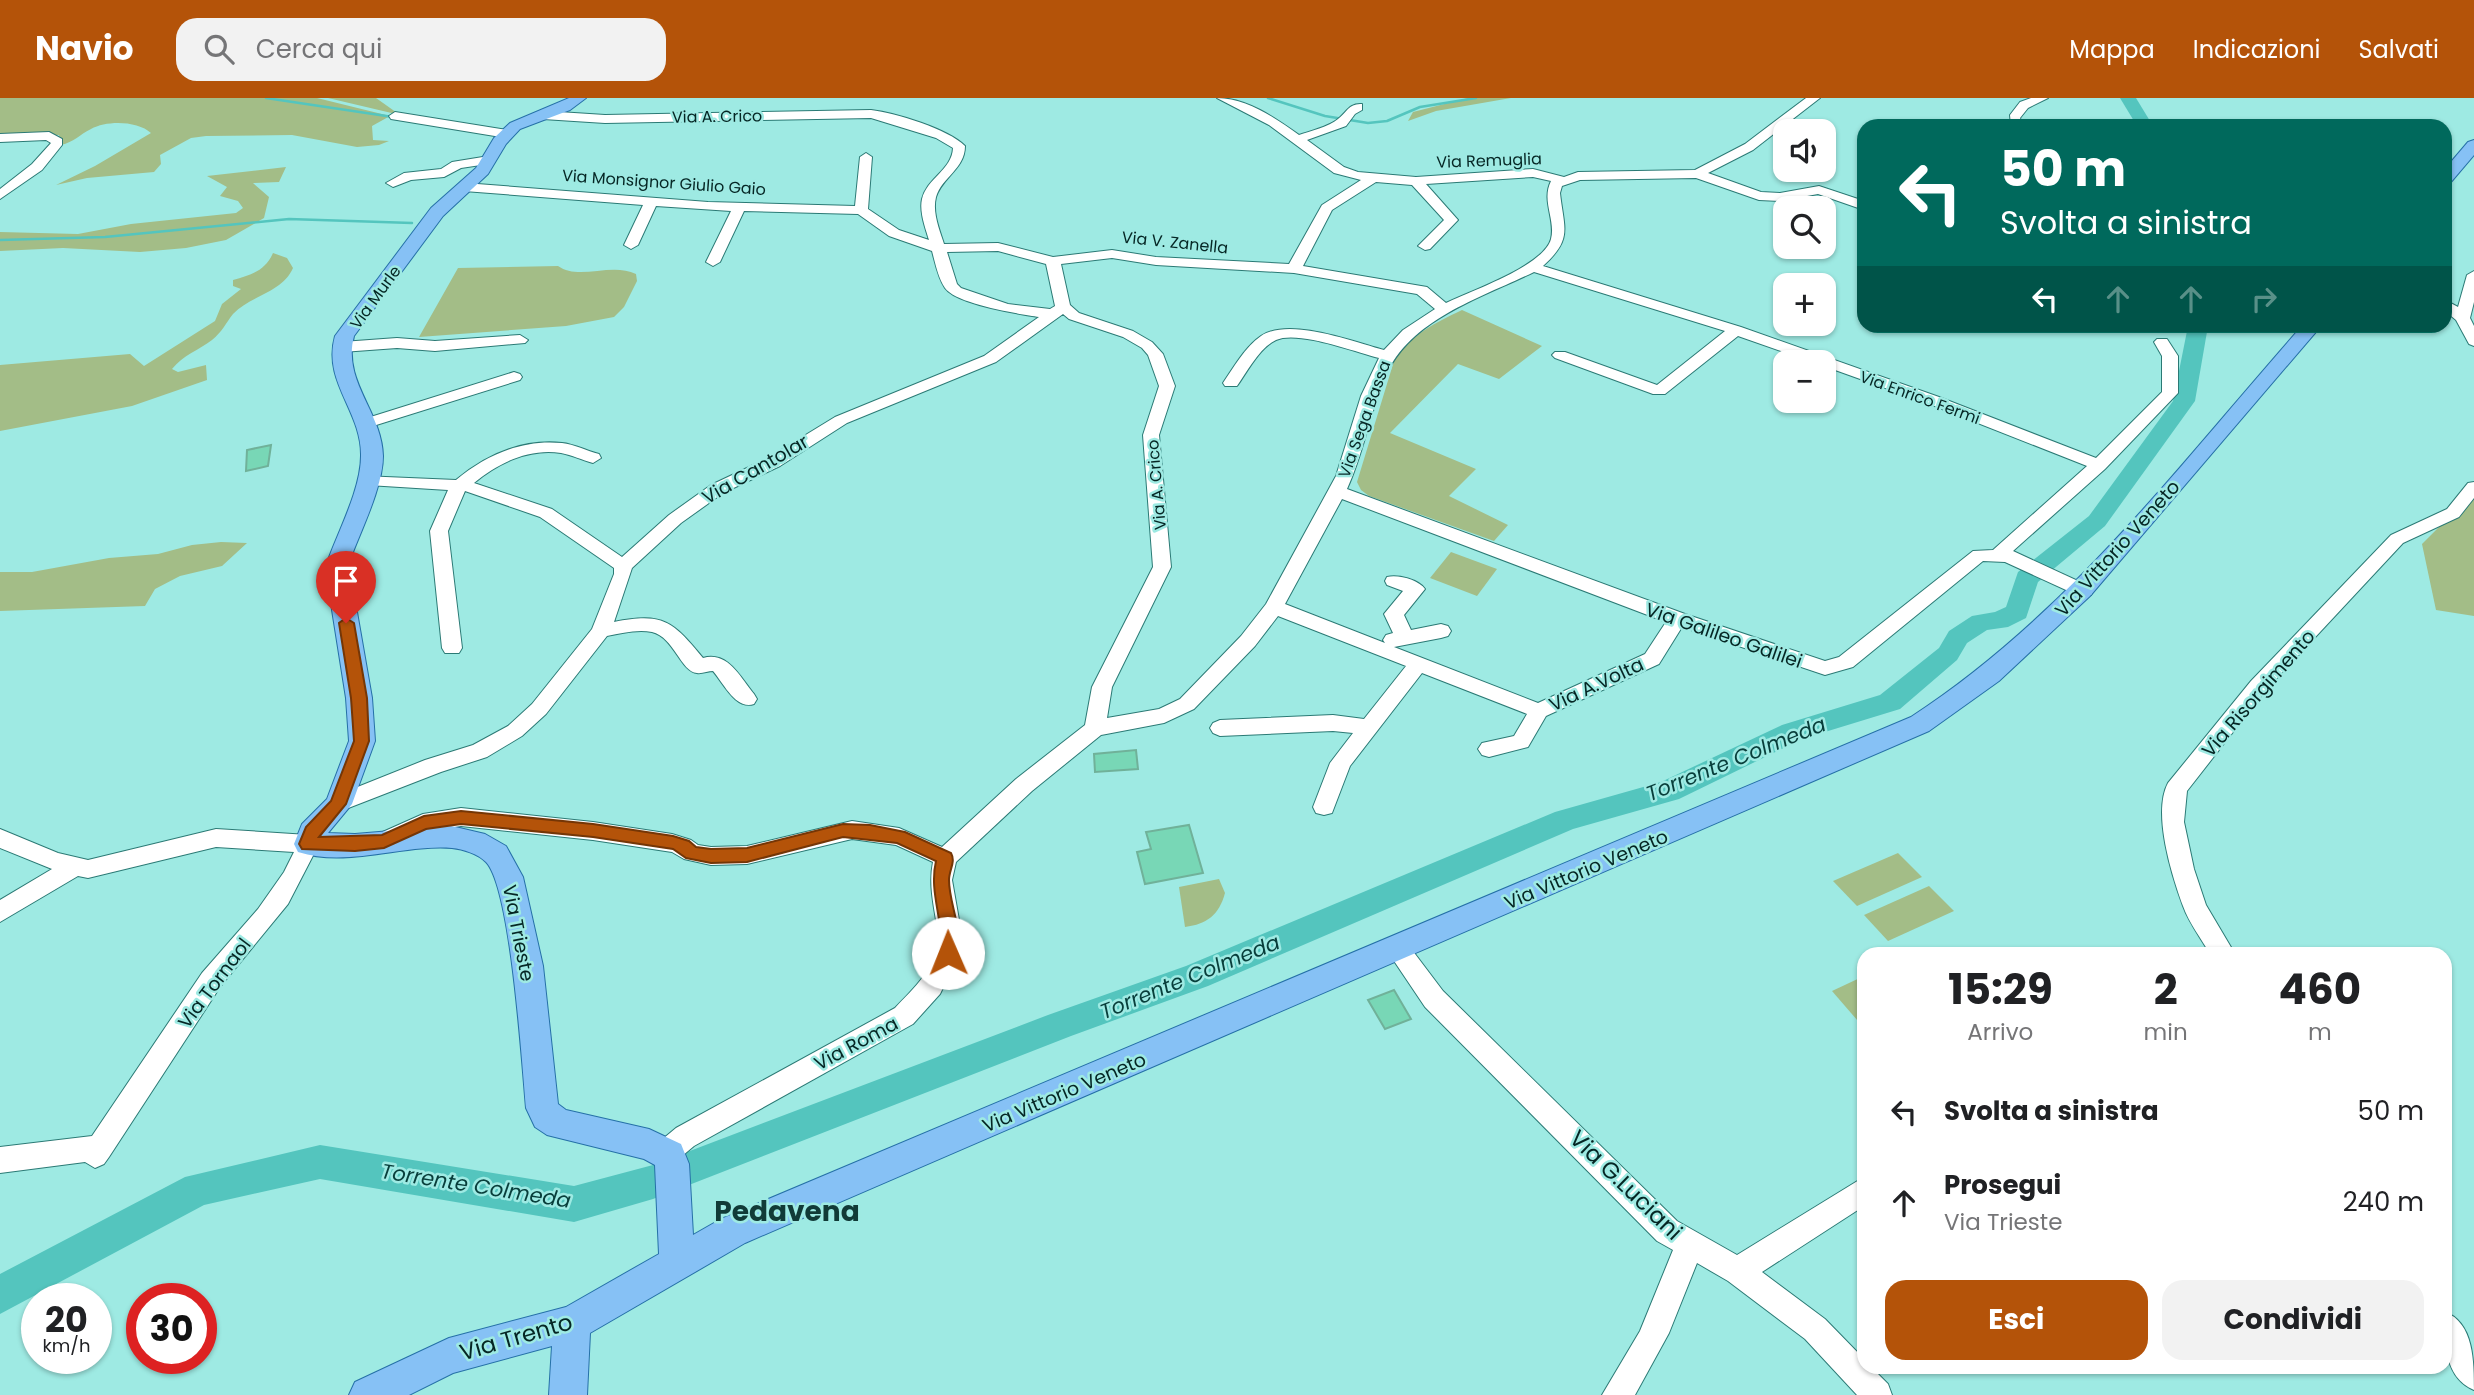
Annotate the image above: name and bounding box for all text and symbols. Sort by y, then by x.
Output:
search box [176,18,666,81]
text: Navio [35,25,134,72]
icon: search [200,30,238,68]
text: Cerca qui [256,31,382,67]
text: Mappa [2069,33,2155,66]
text: Indicazioni [2193,33,2320,66]
text: Salvati [2358,33,2439,66]
street label: Via A. Crico [672,104,762,129]
map controls [1773,119,1836,413]
button: sound [1773,119,1836,182]
text: 50 m [2000,135,2126,203]
street label: Via Remuglia [1436,147,1542,174]
icon: left [1885,147,1976,238]
street label: Via Monsignor Giulio Gaio [561,164,767,201]
button: search [1773,196,1836,259]
text: Svolta a sinistra [2000,200,2252,245]
street label: Via V. Zanella [1121,225,1229,260]
street label: Via Murle [344,261,406,334]
button: + [1773,273,1836,336]
icon: left [2026,280,2064,318]
icon: ahead [2099,280,2137,318]
icon: ahead [2172,280,2210,318]
icon: right [2245,280,2283,318]
button: − [1773,350,1836,413]
street label: Via Sega Bassa [1333,357,1396,481]
street label: Via Enrico Fermi [1856,365,1983,430]
street label: Via Cantolar [697,428,813,511]
street label: Via A. Crico [1141,439,1172,531]
street label: Via Vittorio Veneto [2049,474,2186,623]
pin [316,551,376,623]
icon: arrive [327,562,365,600]
street label: Via Galileo Galilei [1642,596,1806,675]
street label: Via Risorgimento [2195,624,2321,763]
street label: Via A.Volta [1544,651,1648,718]
water label: Torrente Colmeda [1642,709,1830,808]
street label: Via Vittorio Veneto [1500,823,1672,916]
street label: Via Trieste [496,882,541,984]
position arrow [911,916,985,990]
water label: Torrente Colmeda [1096,927,1284,1026]
street label: Via Tornaol [171,933,257,1034]
text: 15:29 [1948,960,2053,1019]
text: 2 [2154,960,2178,1019]
text: 460 [2279,960,2361,1019]
street label: Via Roma [809,1010,903,1077]
text: Arrivo [1967,1016,2033,1048]
text: min [2144,1016,2188,1048]
text: m [2308,1016,2332,1048]
street label: Via Vittorio Veneto [978,1046,1150,1139]
icon: left [1885,1093,1923,1131]
text: Svolta a sinistra [1944,1093,2159,1129]
text: 50 m [2358,1093,2424,1129]
street label: Via G.Luciani [1562,1123,1690,1247]
water label: Torrente Colmeda [379,1156,573,1215]
text: Prosegui [1944,1167,2061,1203]
icon: ahead [1885,1184,1923,1222]
text: 240 m [2343,1184,2424,1220]
district label: Pedavena [714,1192,860,1231]
text: Via Trieste [1944,1206,2062,1238]
button: Esci [1885,1280,2148,1360]
button: Condividi [2162,1280,2424,1360]
speed limit sign: 30 [126,1283,217,1374]
text: 20 [45,1295,88,1344]
street label: Via Trento [456,1306,576,1368]
text: km/h [43,1333,90,1358]

